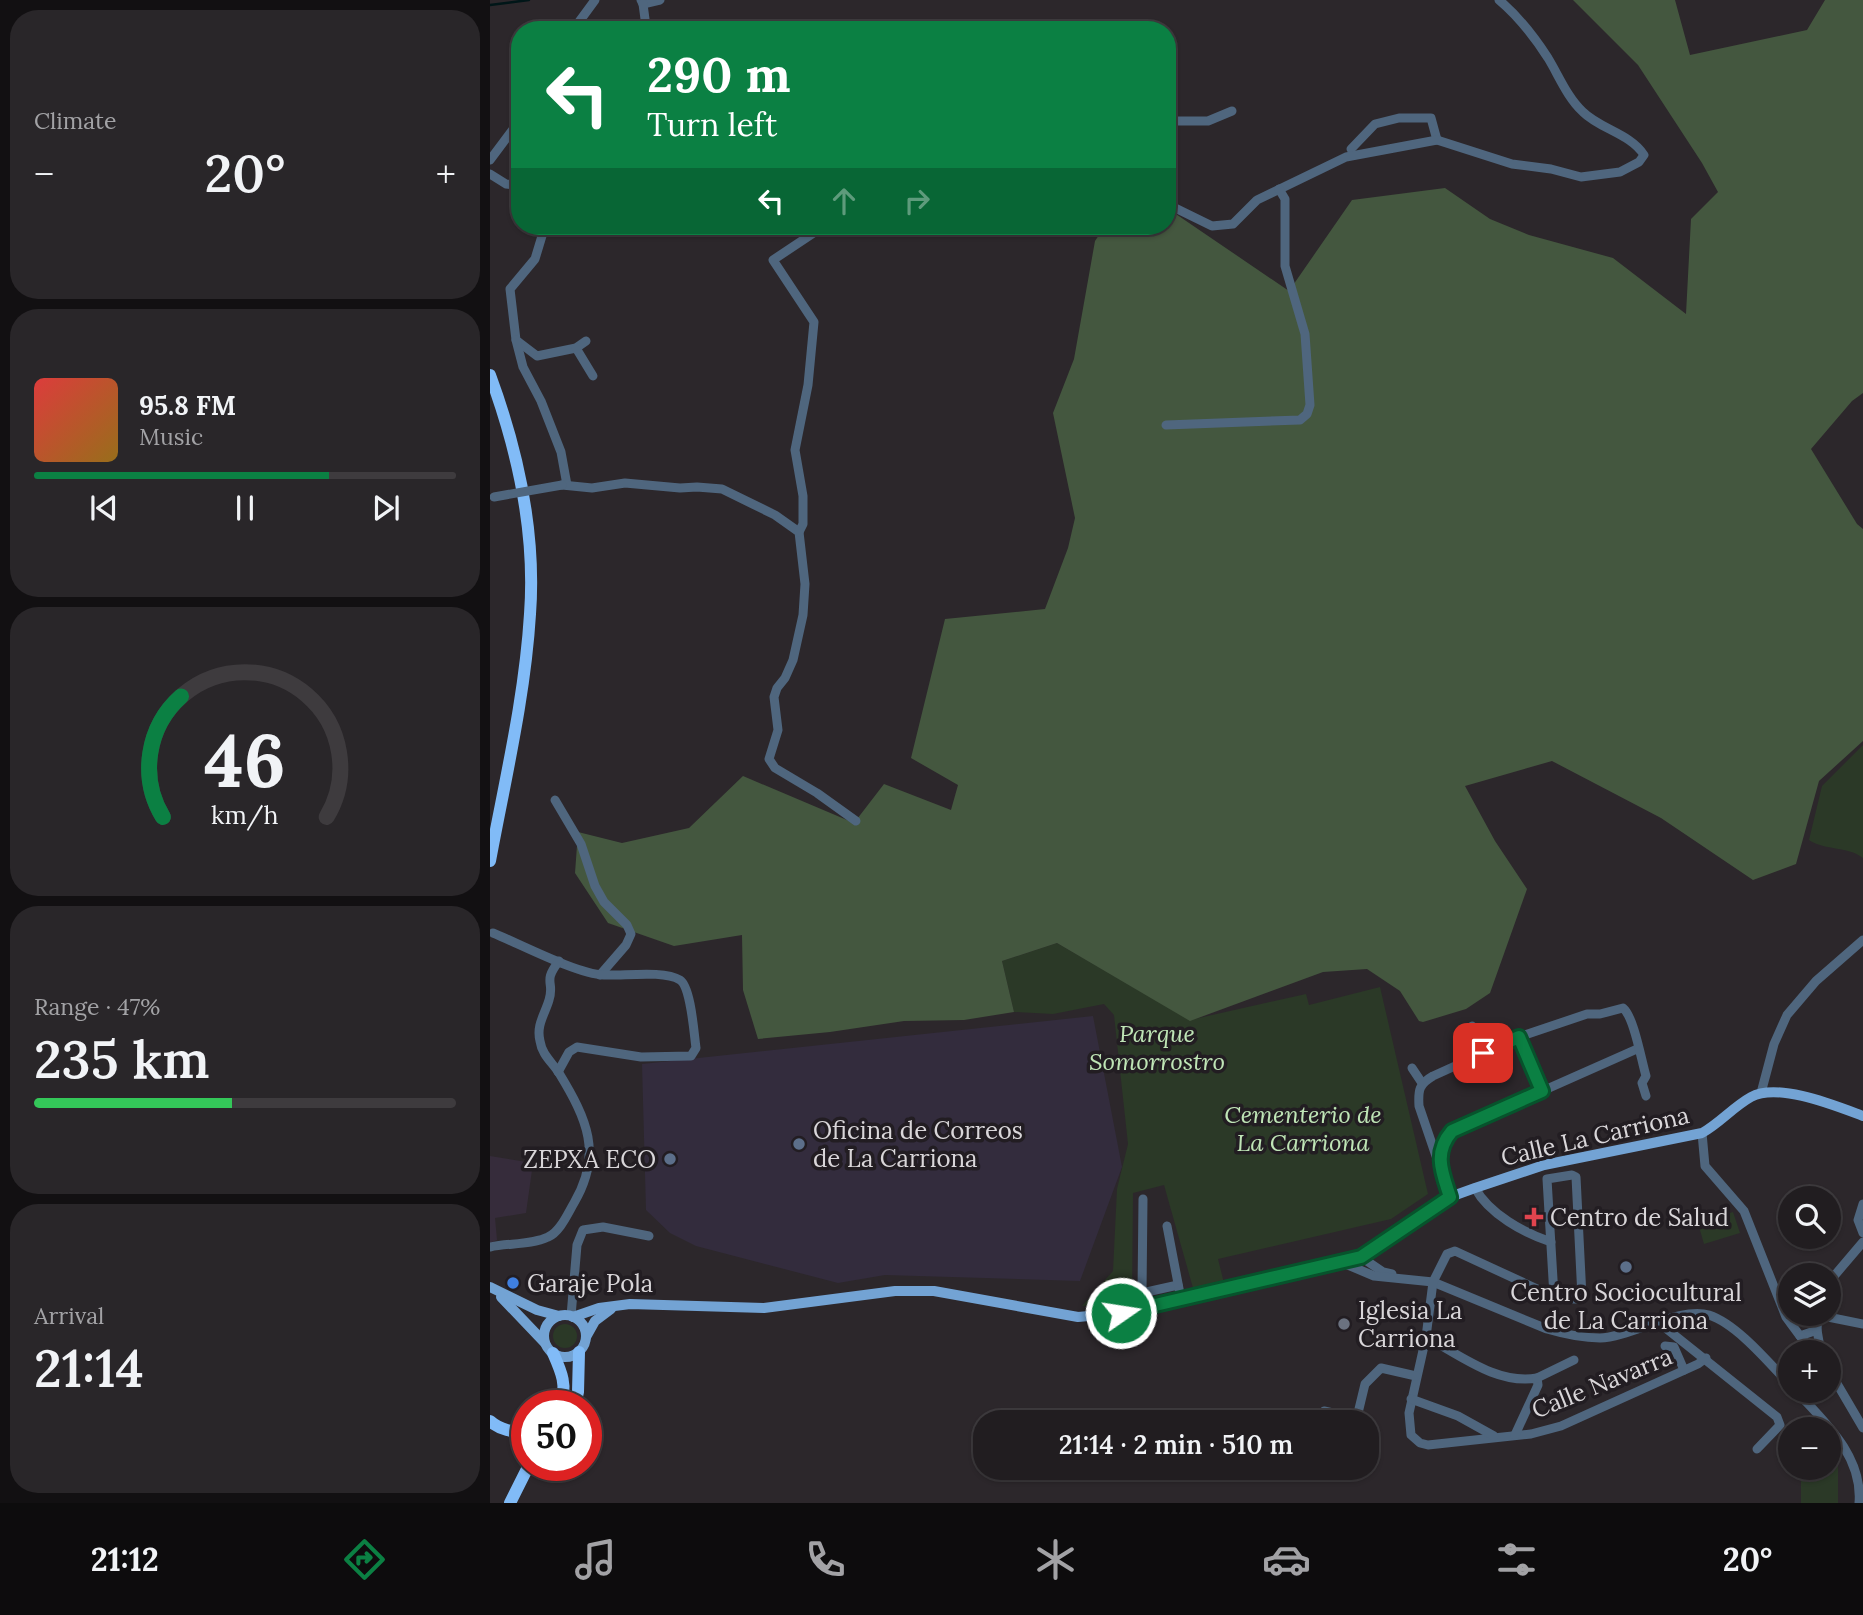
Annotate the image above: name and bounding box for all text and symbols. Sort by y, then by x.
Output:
text: 290 m [647,43,790,105]
icon: left [532,49,623,140]
text: Turn left [647,104,777,145]
text: Climate [34,106,116,135]
text: 20° [205,140,285,206]
text: − [34,150,54,198]
text: + [436,150,456,198]
icon: left [752,182,790,220]
icon: ahead [825,182,863,220]
icon: right [898,182,936,220]
text: 95.8 FM [139,389,236,422]
text: Music [139,422,203,451]
icon: previous [85,489,123,527]
icon: pause [226,489,264,527]
icon: next [367,489,405,527]
text: 46 [204,715,286,808]
text: km/h [211,799,279,831]
text: Range · 47% [34,992,160,1021]
park label: Parque Somorrostro [1089,1018,1225,1077]
pin [1453,1023,1513,1083]
text: 235 km [34,1026,210,1092]
icon: arrive [1464,1034,1502,1072]
park label: Cementerio de La Carriona [1224,1099,1382,1158]
street label: Calle La Carriona [1498,1099,1692,1173]
place label: Oficina de Correos de La Carriona [813,1115,1023,1174]
marker: Oficina de Correos de La Carriona [791,1136,807,1152]
place label: ZEPXA ECO [523,1144,656,1175]
marker: ZEPXA ECO [662,1151,678,1167]
map controls [1778,1186,1841,1480]
button: search [1778,1186,1841,1249]
place label: Centro de Salud [1550,1202,1729,1233]
marker: Centro de Salud [1524,1207,1544,1227]
marker: Centro Sociocultural de La Carriona [1618,1259,1634,1275]
button: layers [1778,1263,1841,1326]
place label: Garaje Pola [527,1268,653,1299]
marker: Garaje Pola [505,1275,521,1291]
position arrow [1084,1276,1158,1350]
place label: Centro Sociocultural de La Carriona [1510,1277,1742,1336]
place label: Iglesia La Carriona [1358,1295,1462,1354]
text: Arrival [34,1301,104,1330]
marker: Iglesia La Carriona [1336,1316,1352,1332]
text: 21:14 [34,1335,144,1401]
button: + [1778,1340,1841,1403]
street label: Calle Navarra [1527,1341,1677,1425]
speed limit sign: 50 [511,1390,602,1481]
button: − [1778,1417,1841,1480]
text: 21:14 · 2 min · 510 m [1059,1428,1293,1461]
icon: directions [340,1535,389,1584]
icon: music [571,1535,620,1584]
icon: phone [801,1535,850,1584]
icon: climate [1031,1535,1080,1584]
icon: car [1262,1535,1311,1584]
icon: filters [1492,1535,1541,1584]
text: 21:12 [91,1539,159,1580]
text: 20° [1723,1539,1772,1580]

